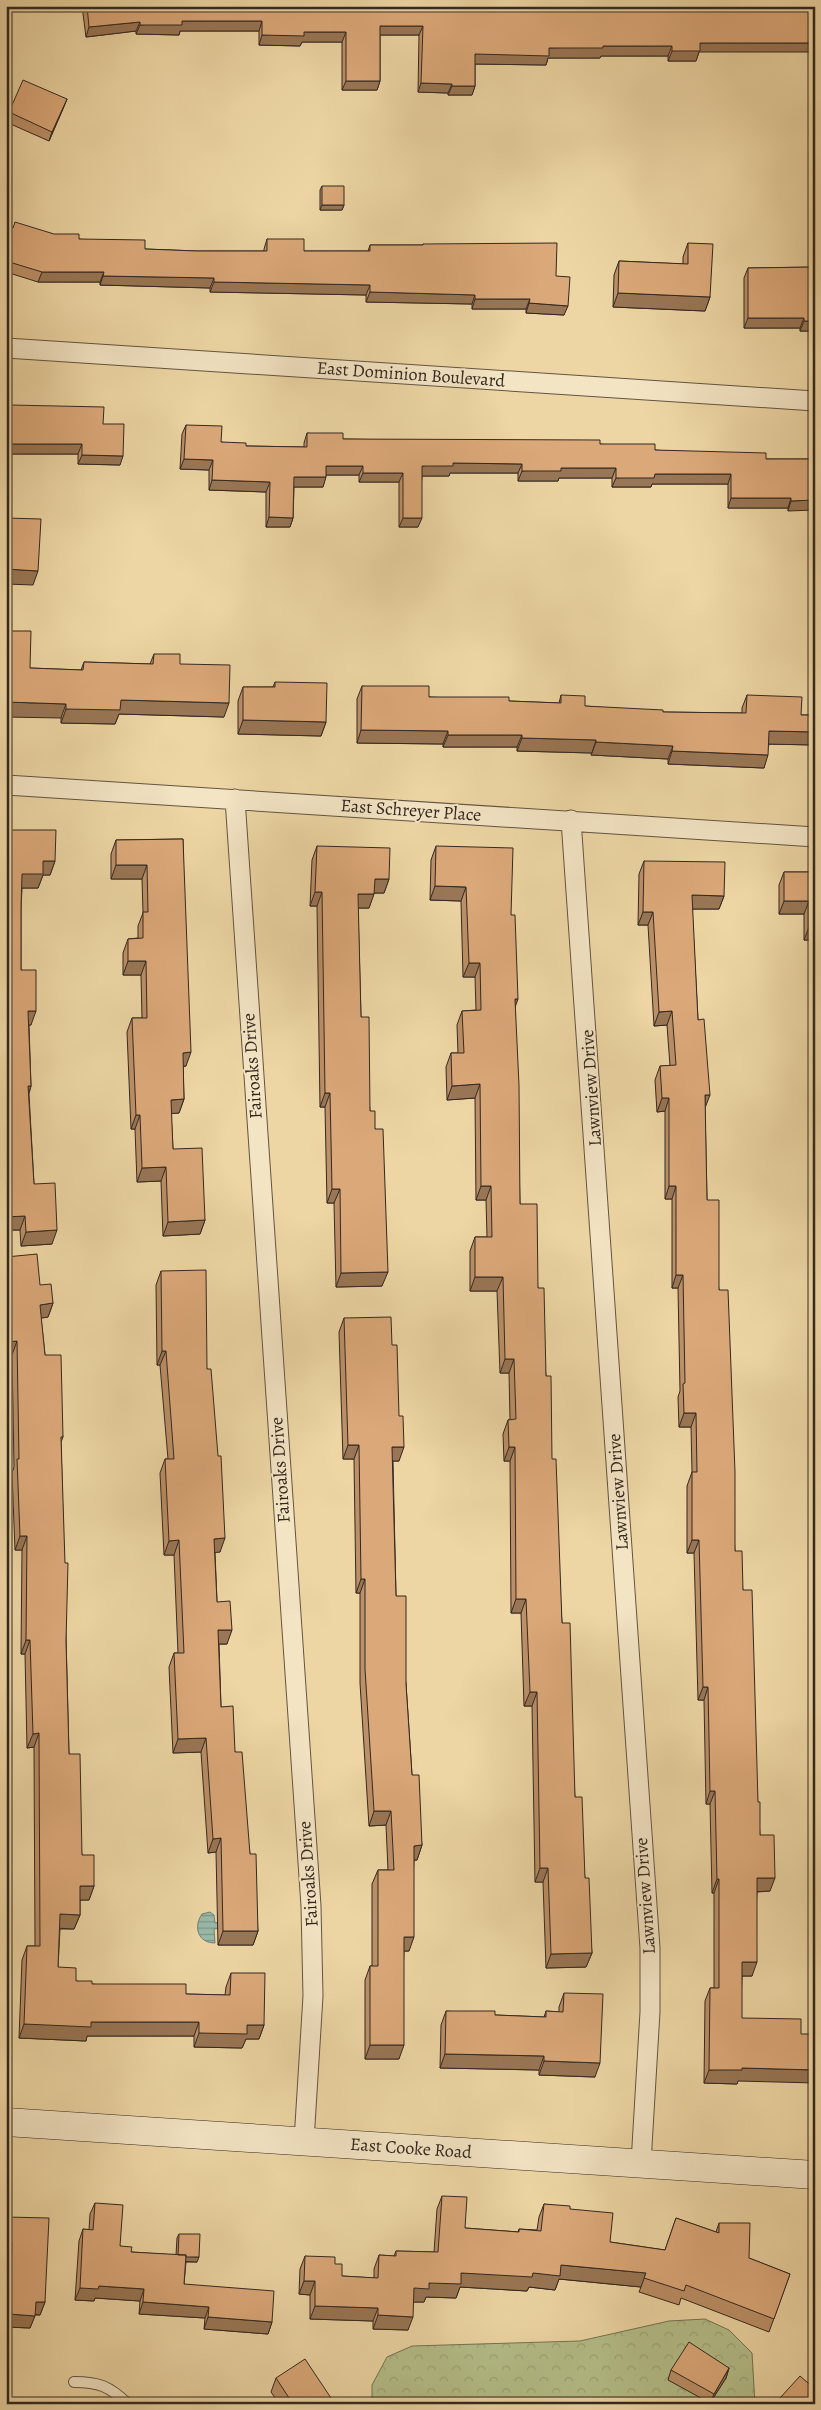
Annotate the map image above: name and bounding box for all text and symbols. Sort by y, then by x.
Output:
street label: East Dominion Boulevard [316,355,506,393]
street label: East Schreyer Place [340,793,482,827]
street label: Fairoaks Drive [236,1012,268,1120]
street label: Lawnview Drive [575,1029,607,1147]
street label: Fairoaks Drive [264,1416,296,1524]
street label: Lawnview Drive [602,1433,634,1551]
street label: Fairoaks Drive [292,1820,324,1928]
street label: Lawnview Drive [629,1837,661,1955]
street label: East Cooke Road [349,2132,473,2164]

